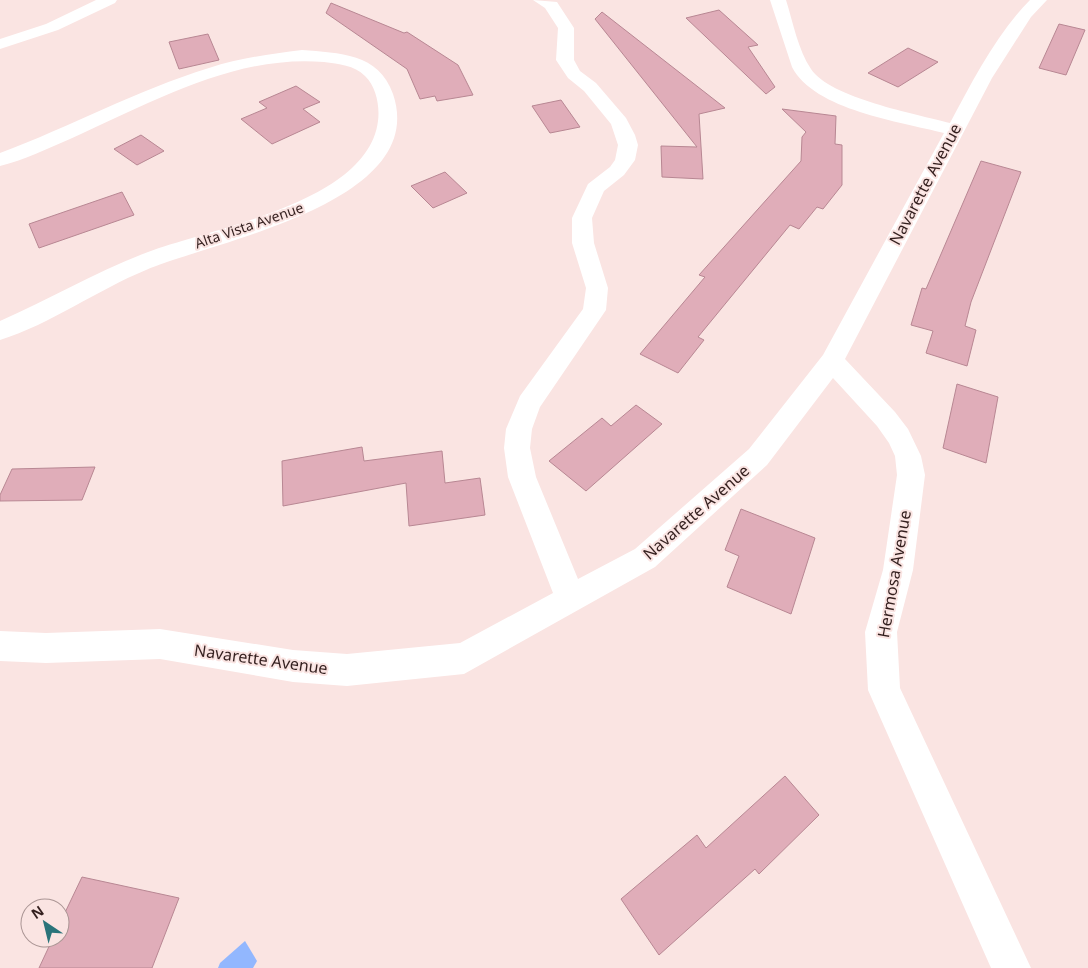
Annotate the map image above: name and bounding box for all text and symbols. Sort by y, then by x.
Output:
street label: Navarette Avenue [884,119,966,249]
street label: Alta Vista Avenue [192,198,306,252]
street label: Navarette Avenue [638,460,754,564]
street label: Hermosa Avenue [872,509,916,639]
street label: Navarette Avenue [193,639,329,679]
north arrow [20,898,70,948]
text: N [27,901,47,923]

